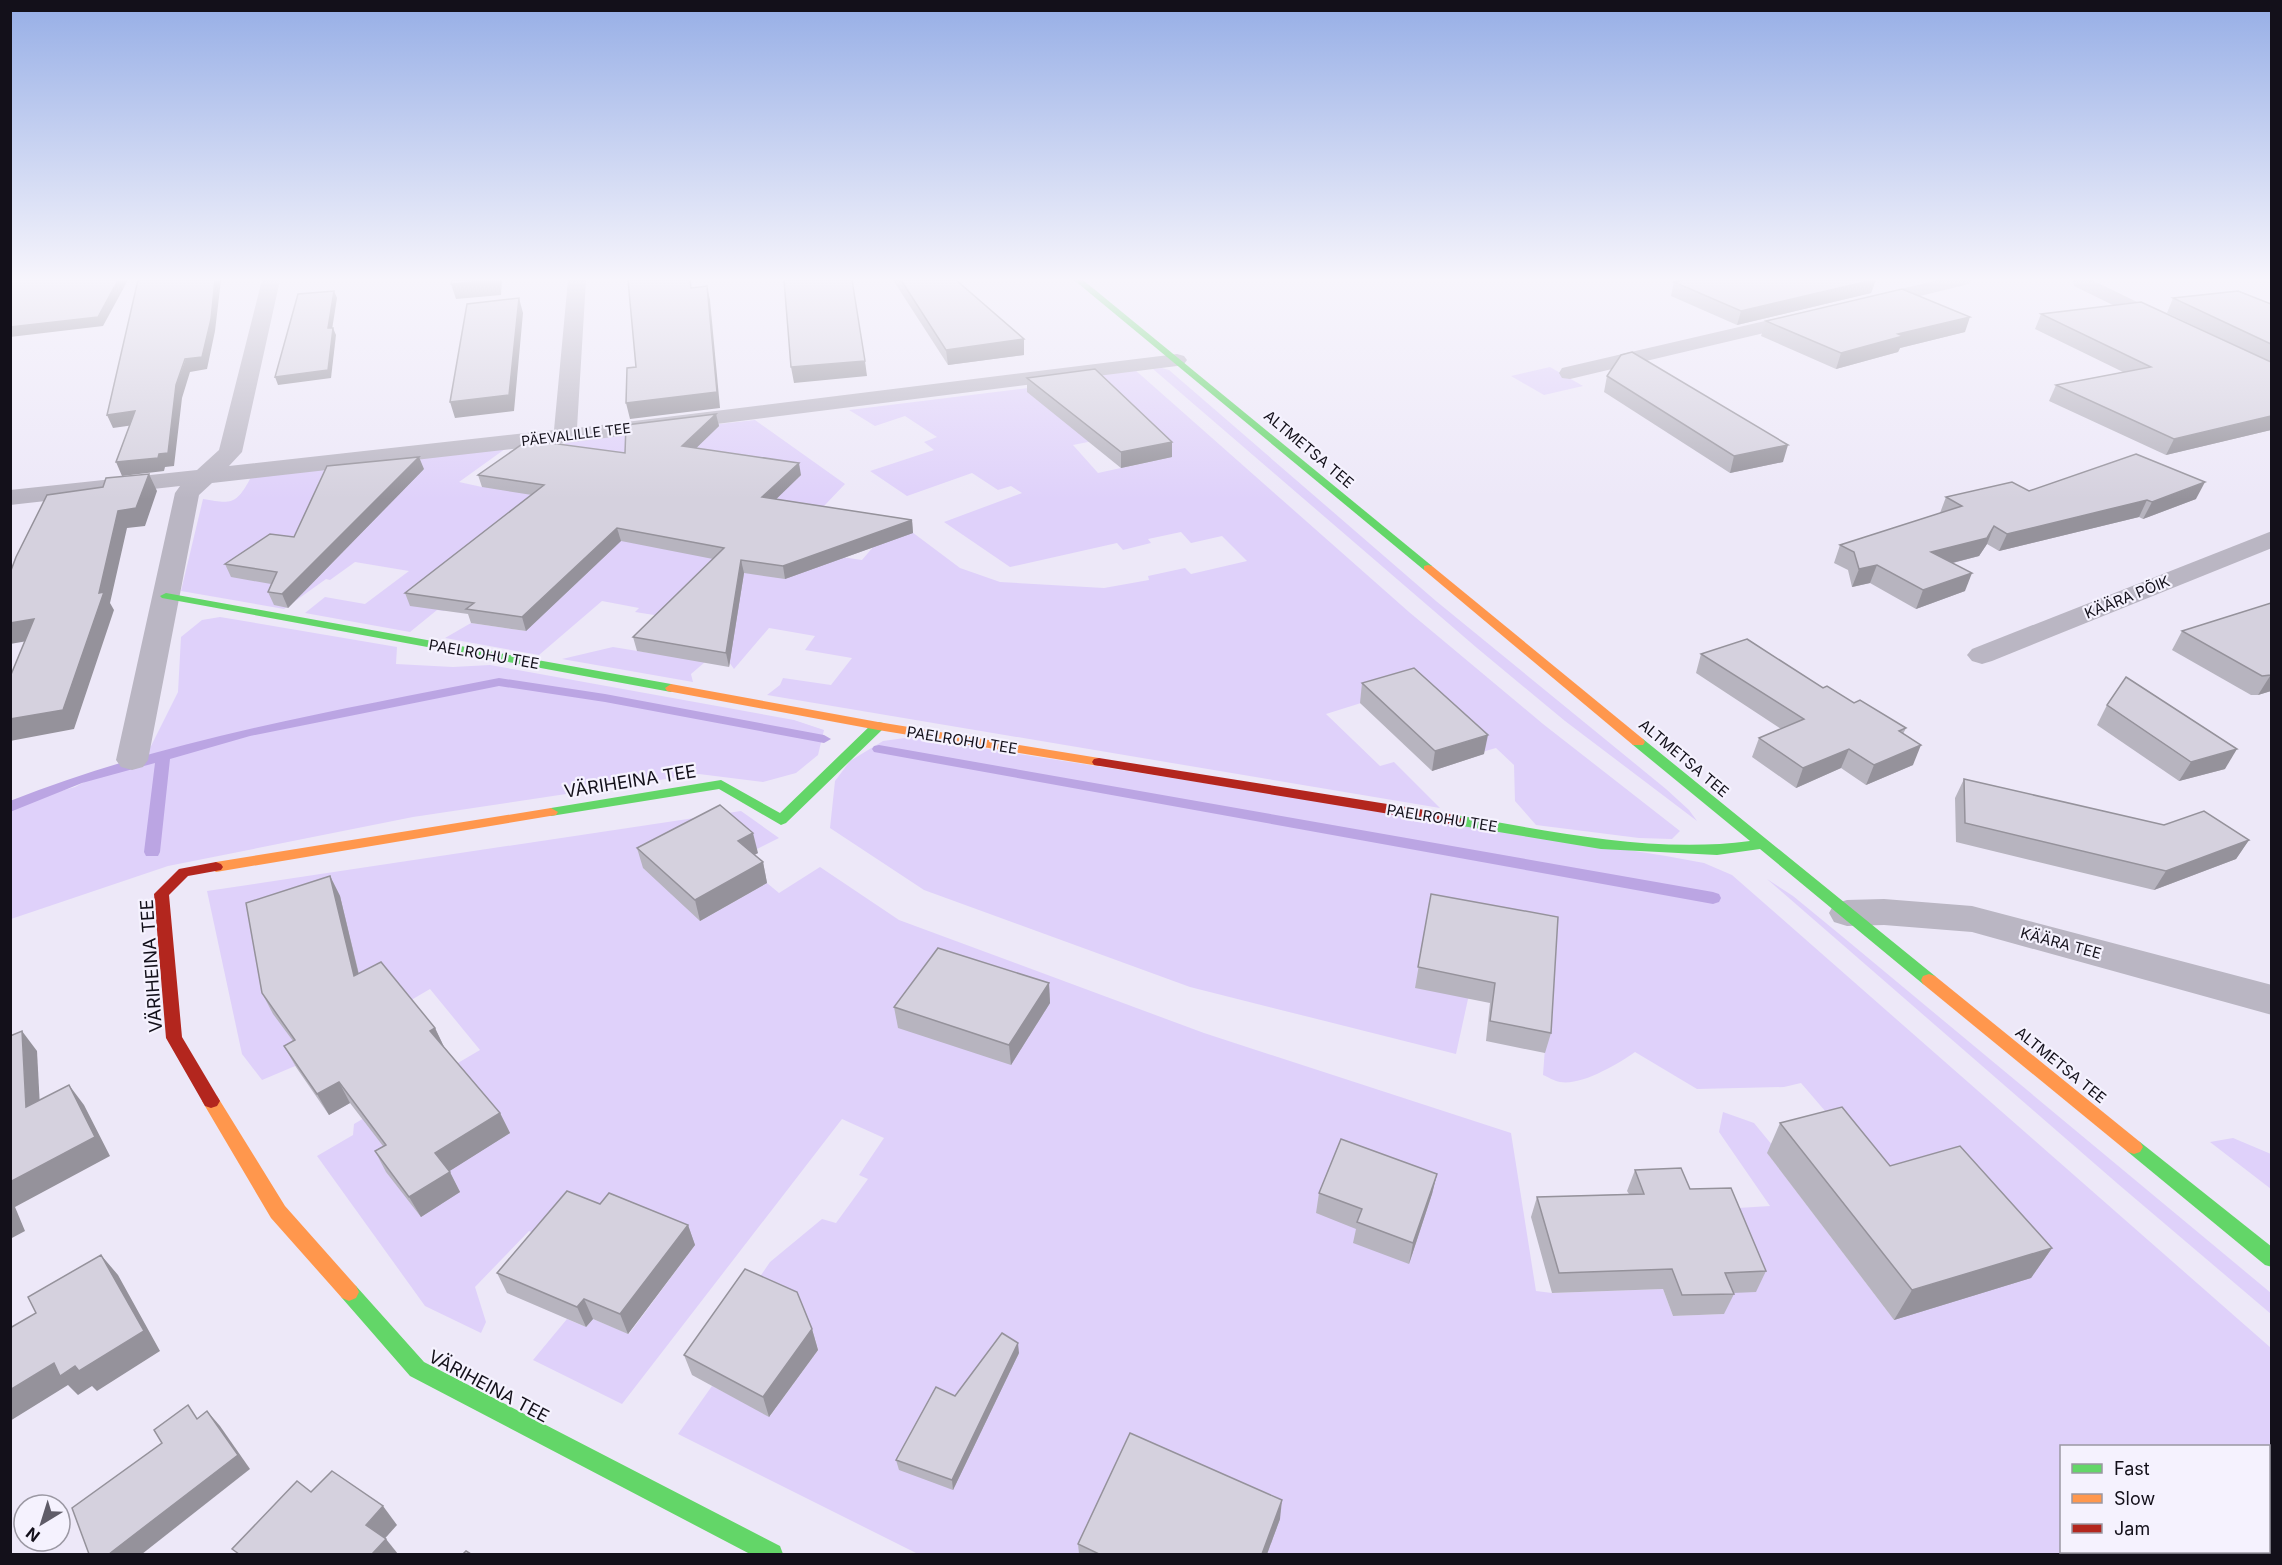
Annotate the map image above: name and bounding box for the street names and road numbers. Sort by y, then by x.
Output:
street label: ALTMETSA TEE [1260,406,1358,492]
street label: PÄEVALILLE TEE [520,419,632,449]
street label: KÄÄRA PÕIK [2082,571,2172,623]
street label: PAELROHU TEE [427,635,541,673]
street label: ALTMETSA TEE [1635,715,1733,801]
street label: PAELROHU TEE [905,722,1019,758]
street label: VÄRIHEINA TEE [562,759,698,802]
street label: PAELROHU TEE [1385,800,1499,836]
street label: VÄRIHEINA TEE [135,899,166,1033]
street label: KÄÄRA TEE [2018,923,2104,963]
street label: ALTMETSA TEE [2012,1023,2110,1107]
street label: VÄRIHEINA TEE [425,1345,553,1427]

